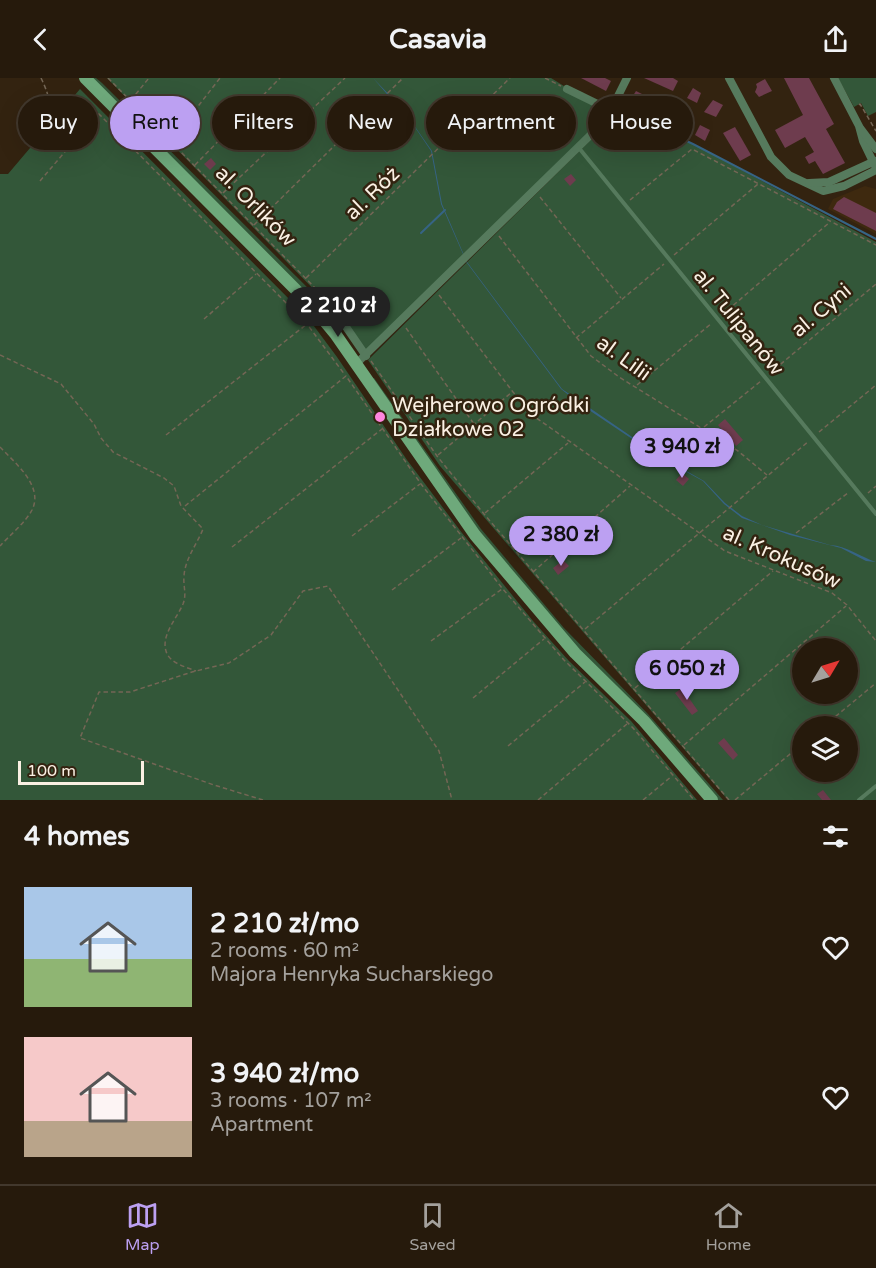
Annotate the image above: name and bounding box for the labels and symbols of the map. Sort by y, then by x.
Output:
street label: al. Orlików [210,161,301,252]
street label: al. Róż [340,161,405,225]
street label: al. Tulipanów [688,264,789,381]
street label: al. Cyni [786,278,856,343]
pin: 2 210 zł [276,287,400,338]
street label: al. Lilii [592,330,656,386]
place label: Wejherowo Ogródki Działkowe 02 [392,393,590,442]
marker: Wejherowo Ogródki Działkowe 02 [373,410,387,424]
pin: 3 940 zł [620,428,744,479]
pin: 2 380 zł [499,516,623,567]
street label: al. Krokusów [719,520,845,595]
north arrow [792,638,858,704]
pin: 6 050 zł [625,650,749,701]
scale bar [18,758,144,786]

